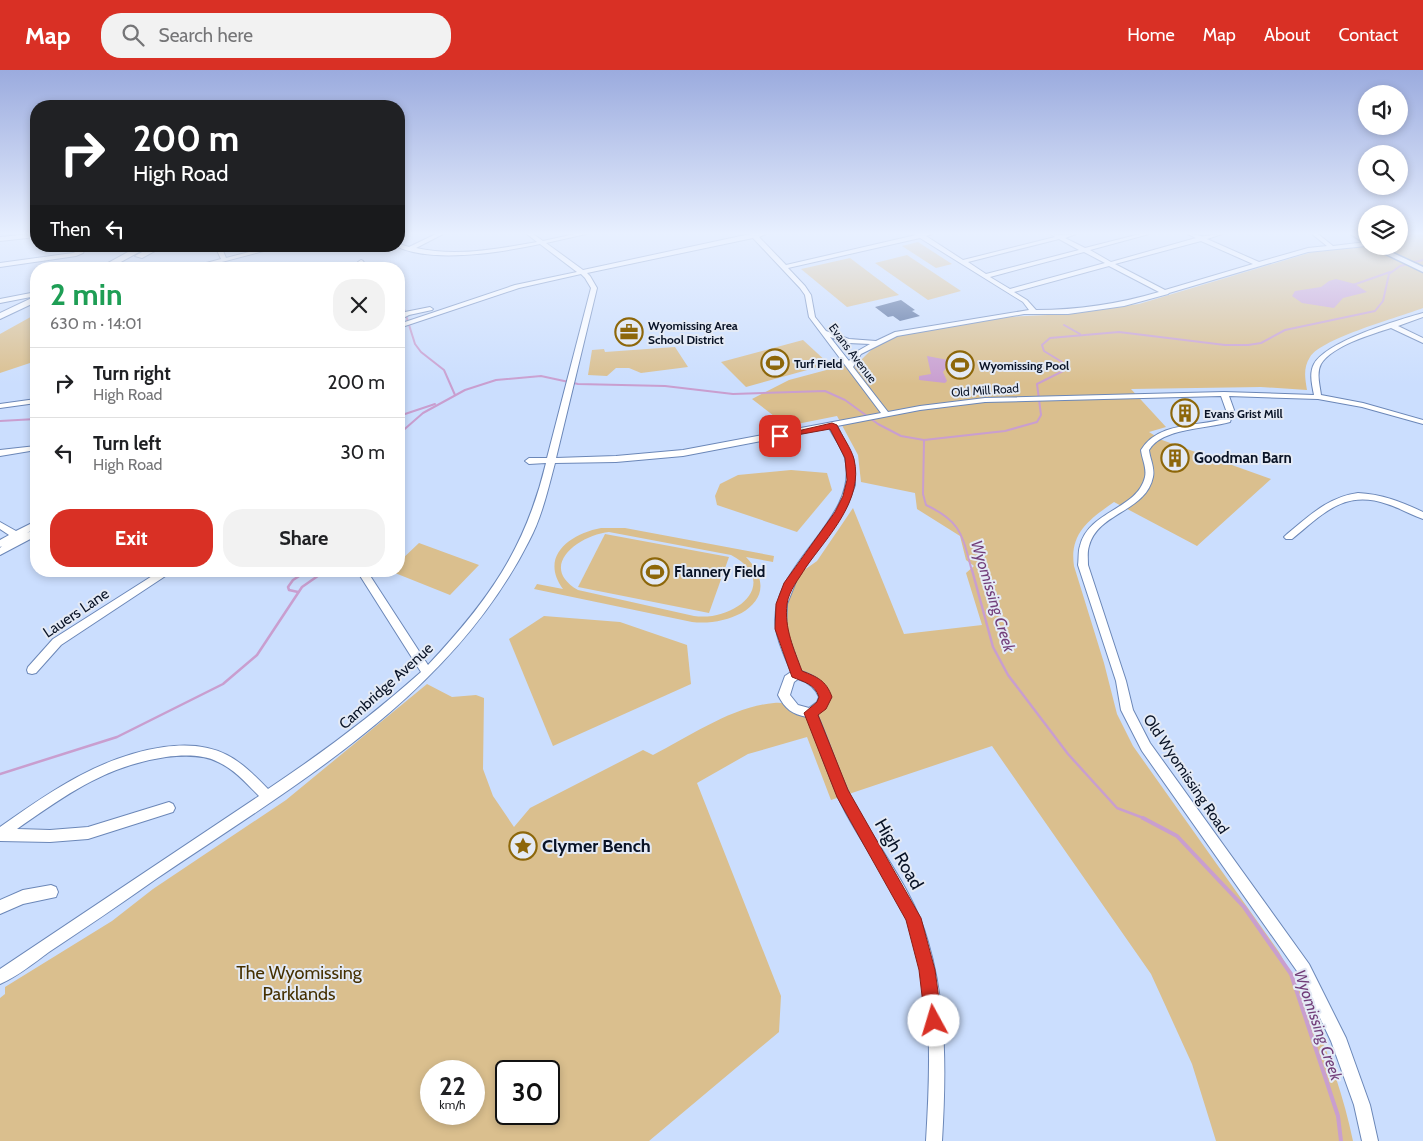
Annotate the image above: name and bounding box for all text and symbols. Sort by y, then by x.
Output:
search box [101,13,451,58]
text: Map [25,21,71,50]
icon: search [119,21,147,49]
text: Search here [159,24,253,47]
text: Home [1127,24,1175,46]
text: Map [1203,24,1236,46]
text: About [1264,24,1310,46]
text: Contact [1338,24,1398,46]
map controls [1358,85,1408,255]
button: sound [1358,85,1408,135]
text: 200 m [133,117,239,160]
icon: right [50,120,115,185]
button: search [1358,145,1408,195]
text: High Road [133,160,229,187]
button: layers [1358,205,1408,255]
icon: left [101,215,129,243]
text: Then [50,218,91,241]
text: 2 min [50,276,122,313]
button: close [333,279,385,331]
text: 630 m · 14:01 [50,314,142,333]
office icon: Wyomissing Area School District [614,317,644,347]
place label: Wyomissing Area School District [648,318,738,347]
street label: Evans Avenue [826,320,880,386]
sports icon: Turf Field [760,348,790,378]
sports icon: Wyomissing Pool [945,350,975,380]
place label: Turf Field [794,356,842,371]
place label: Wyomissing Pool [979,358,1069,373]
text: Turn right [93,362,171,385]
icon: right [50,369,78,397]
text: 200 m [328,371,385,394]
street label: Old Mill Road [951,380,1019,400]
text: High Road [93,385,163,404]
building icon: Evans Grist Mill [1170,398,1200,428]
place label: Evans Grist Mill [1204,406,1283,421]
pin [759,415,801,457]
icon: arrive [766,422,794,450]
text: Turn left [93,432,161,455]
icon: left [50,439,78,467]
text: 30 m [341,441,385,464]
building icon: Goodman Barn [1160,443,1190,473]
place label: Goodman Barn [1194,449,1292,467]
text: High Road [93,455,163,474]
button: Exit [50,509,213,567]
button: Share [223,509,385,567]
water label: Wyomissing Creek [967,538,1019,655]
sports icon: Flannery Field [640,557,670,587]
place label: Flannery Field [674,563,765,581]
street label: Lauers Lane [40,584,113,642]
street label: Cambridge Avenue [335,639,437,733]
street label: Old Wyomissing Road [1139,711,1233,837]
street label: High Road [870,815,928,893]
place icon: Clymer Bench [508,831,538,861]
place label: Clymer Bench [542,835,651,857]
park label: The Wyomissing Parklands [236,962,363,1005]
water label: Wyomissing Creek [1290,967,1346,1084]
position arrow [907,994,959,1046]
speed limit sign: 30 [495,1060,560,1125]
text: 22 [439,1071,466,1101]
text: km/h [439,1097,466,1112]

